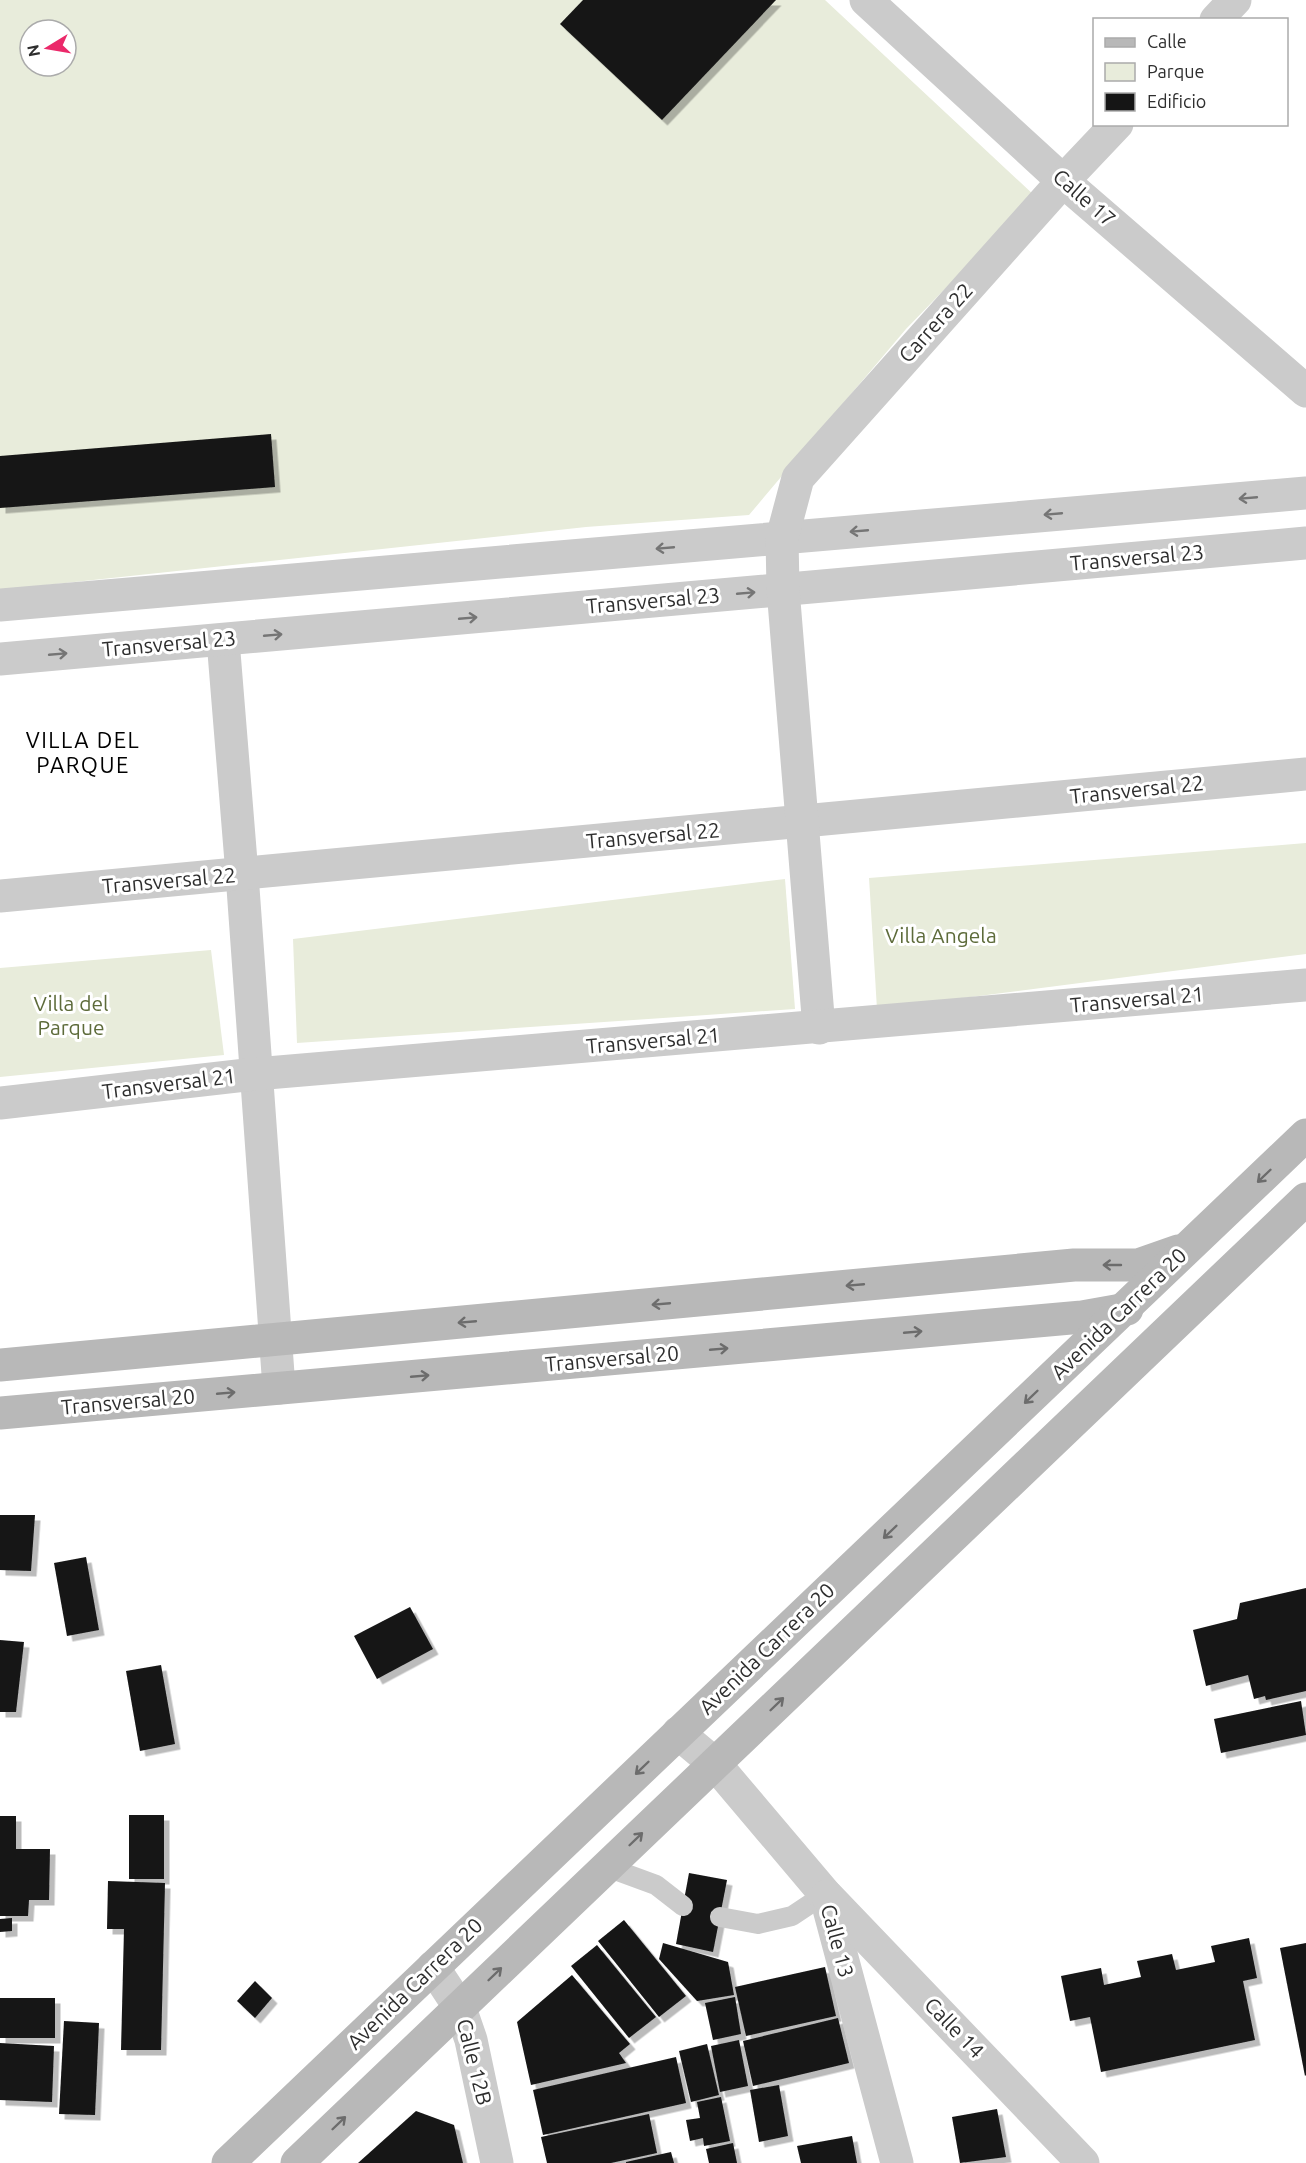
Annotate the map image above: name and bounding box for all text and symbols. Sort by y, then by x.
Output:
north arrow [18,18,78,78]
legend [1093,18,1288,126]
text: Calle [1147,31,1187,51]
text: N [23,43,43,58]
text: Parque [1147,61,1204,81]
text: Edificio [1147,91,1206,111]
street label: Calle 17 [1049,164,1121,231]
street label: Carrera 22 [893,278,977,367]
one-way arrow [1238,493,1258,504]
one-way arrow [1044,509,1064,520]
one-way arrow [850,526,870,537]
street label: Transversal 23 [1069,539,1205,575]
one-way arrow [655,542,675,553]
street label: Transversal 23 [585,582,721,618]
one-way arrow [735,587,755,598]
one-way arrow [457,612,477,623]
street label: Transversal 23 [101,625,237,661]
one-way arrow [263,629,283,640]
one-way arrow [48,648,68,659]
district label: VILLA DEL PARQUE [26,727,140,777]
street label: Transversal 22 [1069,770,1205,808]
street label: Transversal 22 [585,817,721,853]
street label: Transversal 22 [101,862,237,898]
park label: Villa Angela [885,923,997,947]
street label: Transversal 21 [1069,981,1205,1017]
park label: Villa del Parque [33,991,109,1039]
street label: Transversal 21 [585,1022,721,1058]
street label: Transversal 21 [101,1063,237,1103]
one-way arrow [1256,1169,1271,1183]
street label: Avenida Carrera 20 [1046,1243,1191,1384]
one-way arrow [1103,1259,1123,1271]
one-way arrow [846,1280,865,1291]
one-way arrow [651,1299,671,1310]
one-way arrow [457,1317,477,1328]
one-way arrow [902,1326,922,1337]
street label: Transversal 20 [544,1340,680,1376]
one-way arrow [708,1343,728,1354]
one-way arrow [409,1370,429,1381]
street label: Transversal 20 [60,1383,196,1419]
one-way arrow [215,1387,235,1398]
one-way arrow [1024,1390,1039,1404]
one-way arrow [883,1524,898,1538]
street label: Avenida Carrera 20 [694,1578,839,1719]
one-way arrow [770,1697,785,1711]
one-way arrow [635,1760,650,1775]
one-way arrow [629,1832,644,1846]
street label: Calle 13 [817,1902,859,1980]
street label: Avenida Carrera 20 [342,1913,487,2054]
one-way arrow [488,1966,503,1981]
street label: Calle 14 [920,1992,989,2063]
street label: Calle 12B [453,2016,497,2107]
one-way arrow [331,2116,346,2130]

